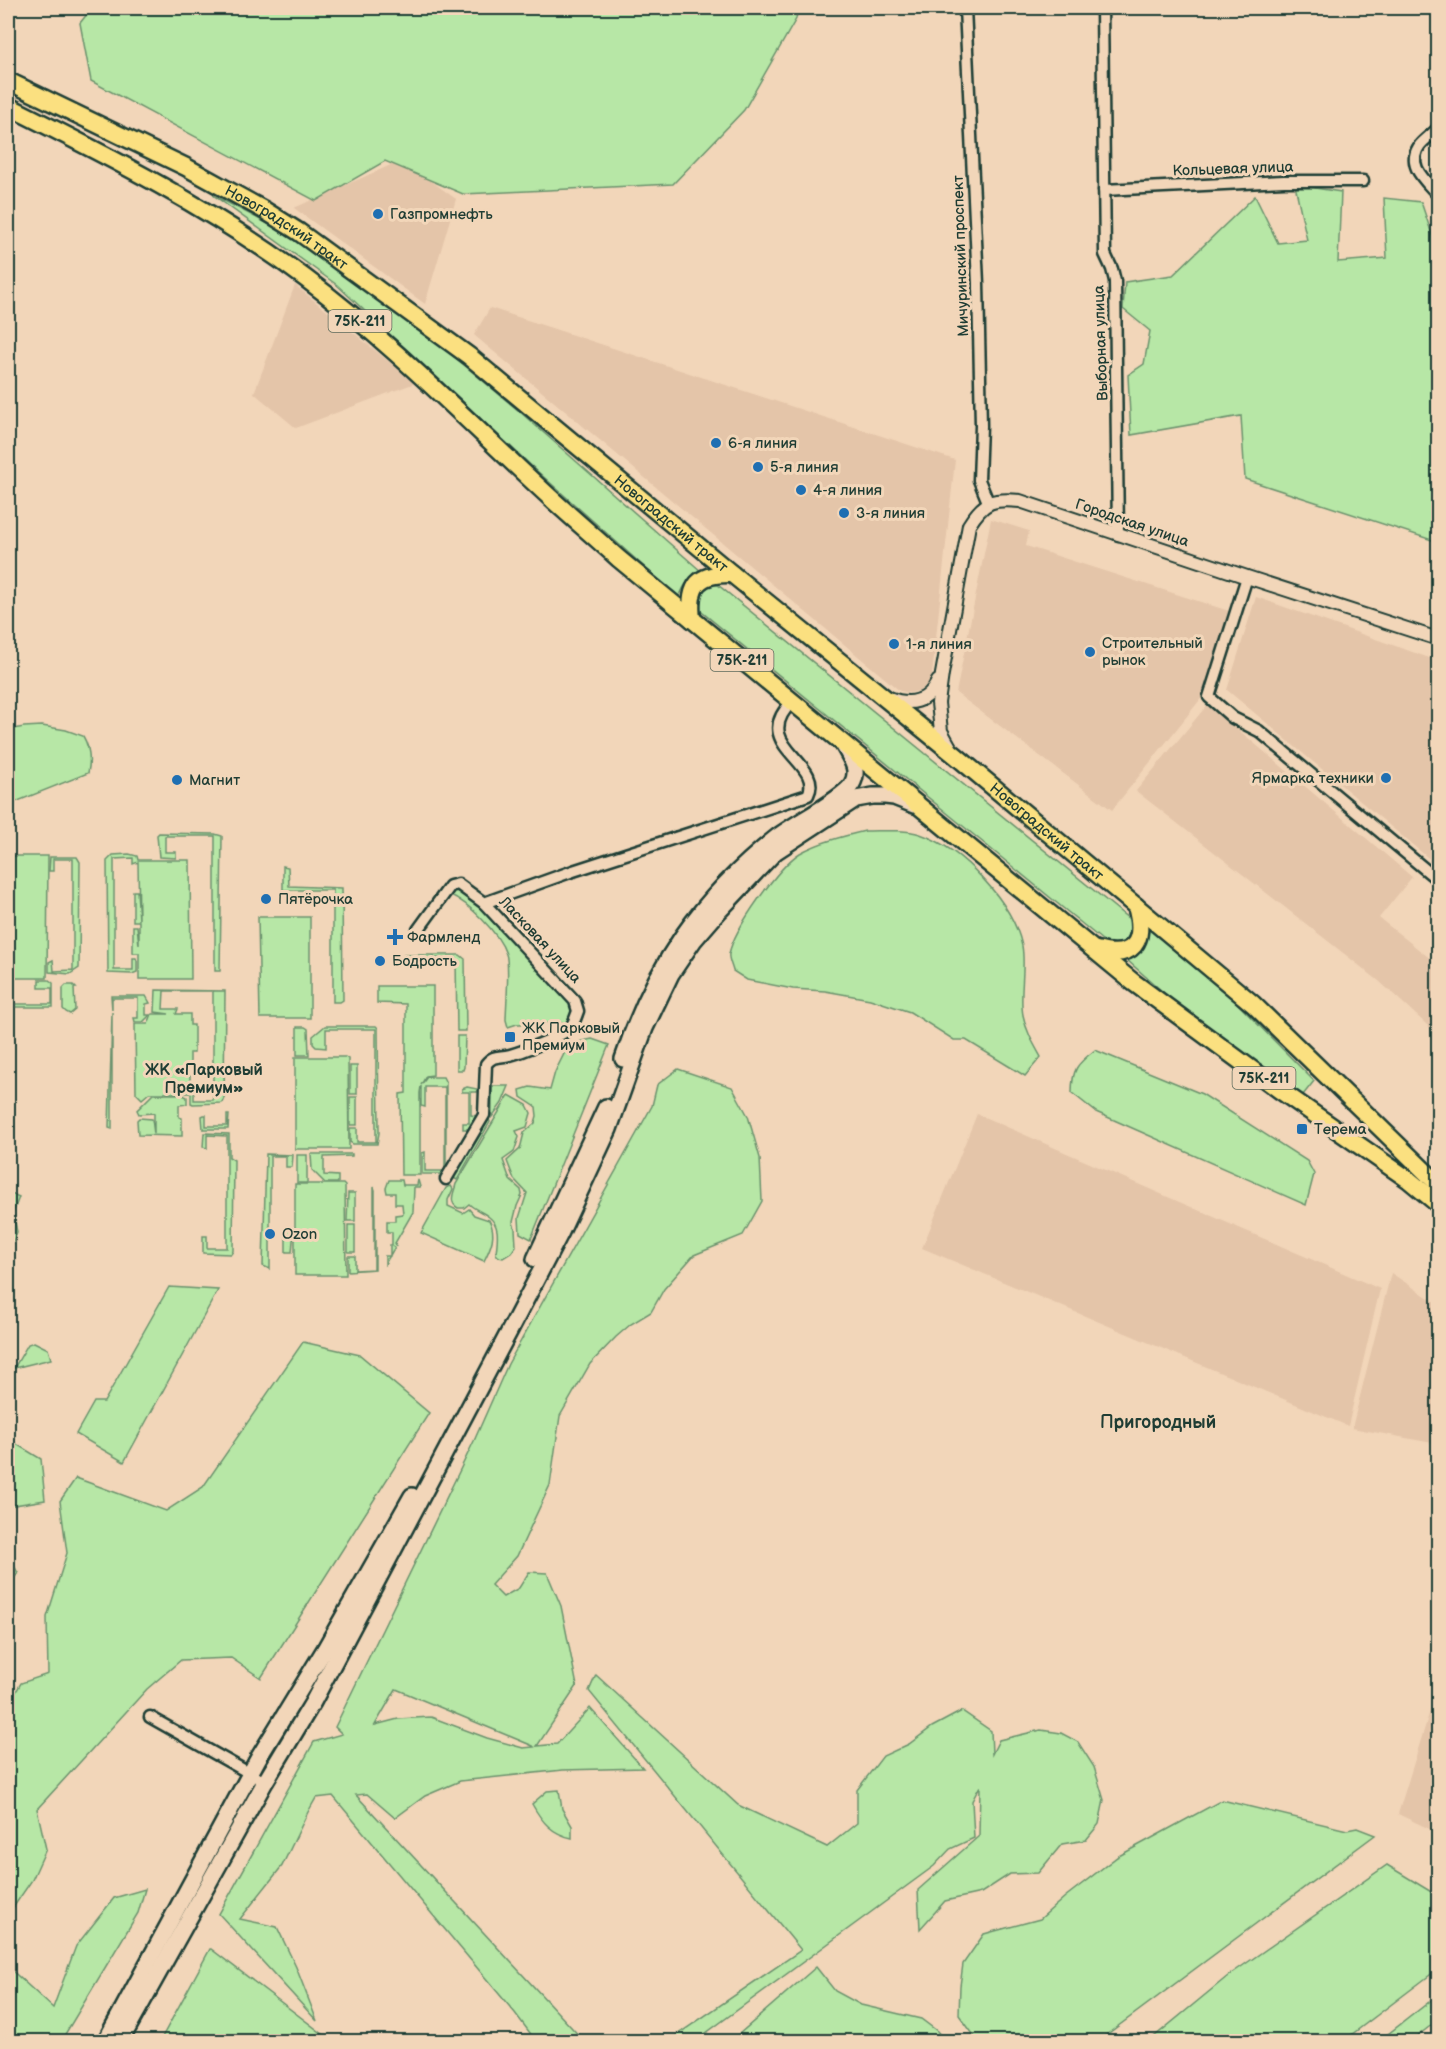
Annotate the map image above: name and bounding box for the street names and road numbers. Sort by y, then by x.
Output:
street label: Кольцевая улица [1172,157,1294,181]
street label: Мичуринский проспект [949,175,973,337]
street label: Новоградский тракт [222,181,352,274]
street label: Выборная улица [1089,285,1113,401]
road number: 75К-211 [328,310,392,332]
street label: Новоградский тракт [610,471,732,576]
street label: Городская улица [1073,495,1191,551]
road number: 75К-211 [710,649,774,671]
street label: Новоградский тракт [986,779,1108,885]
street label: Ласковая улица [494,892,585,988]
road number: 75К-211 [1232,1067,1296,1089]

